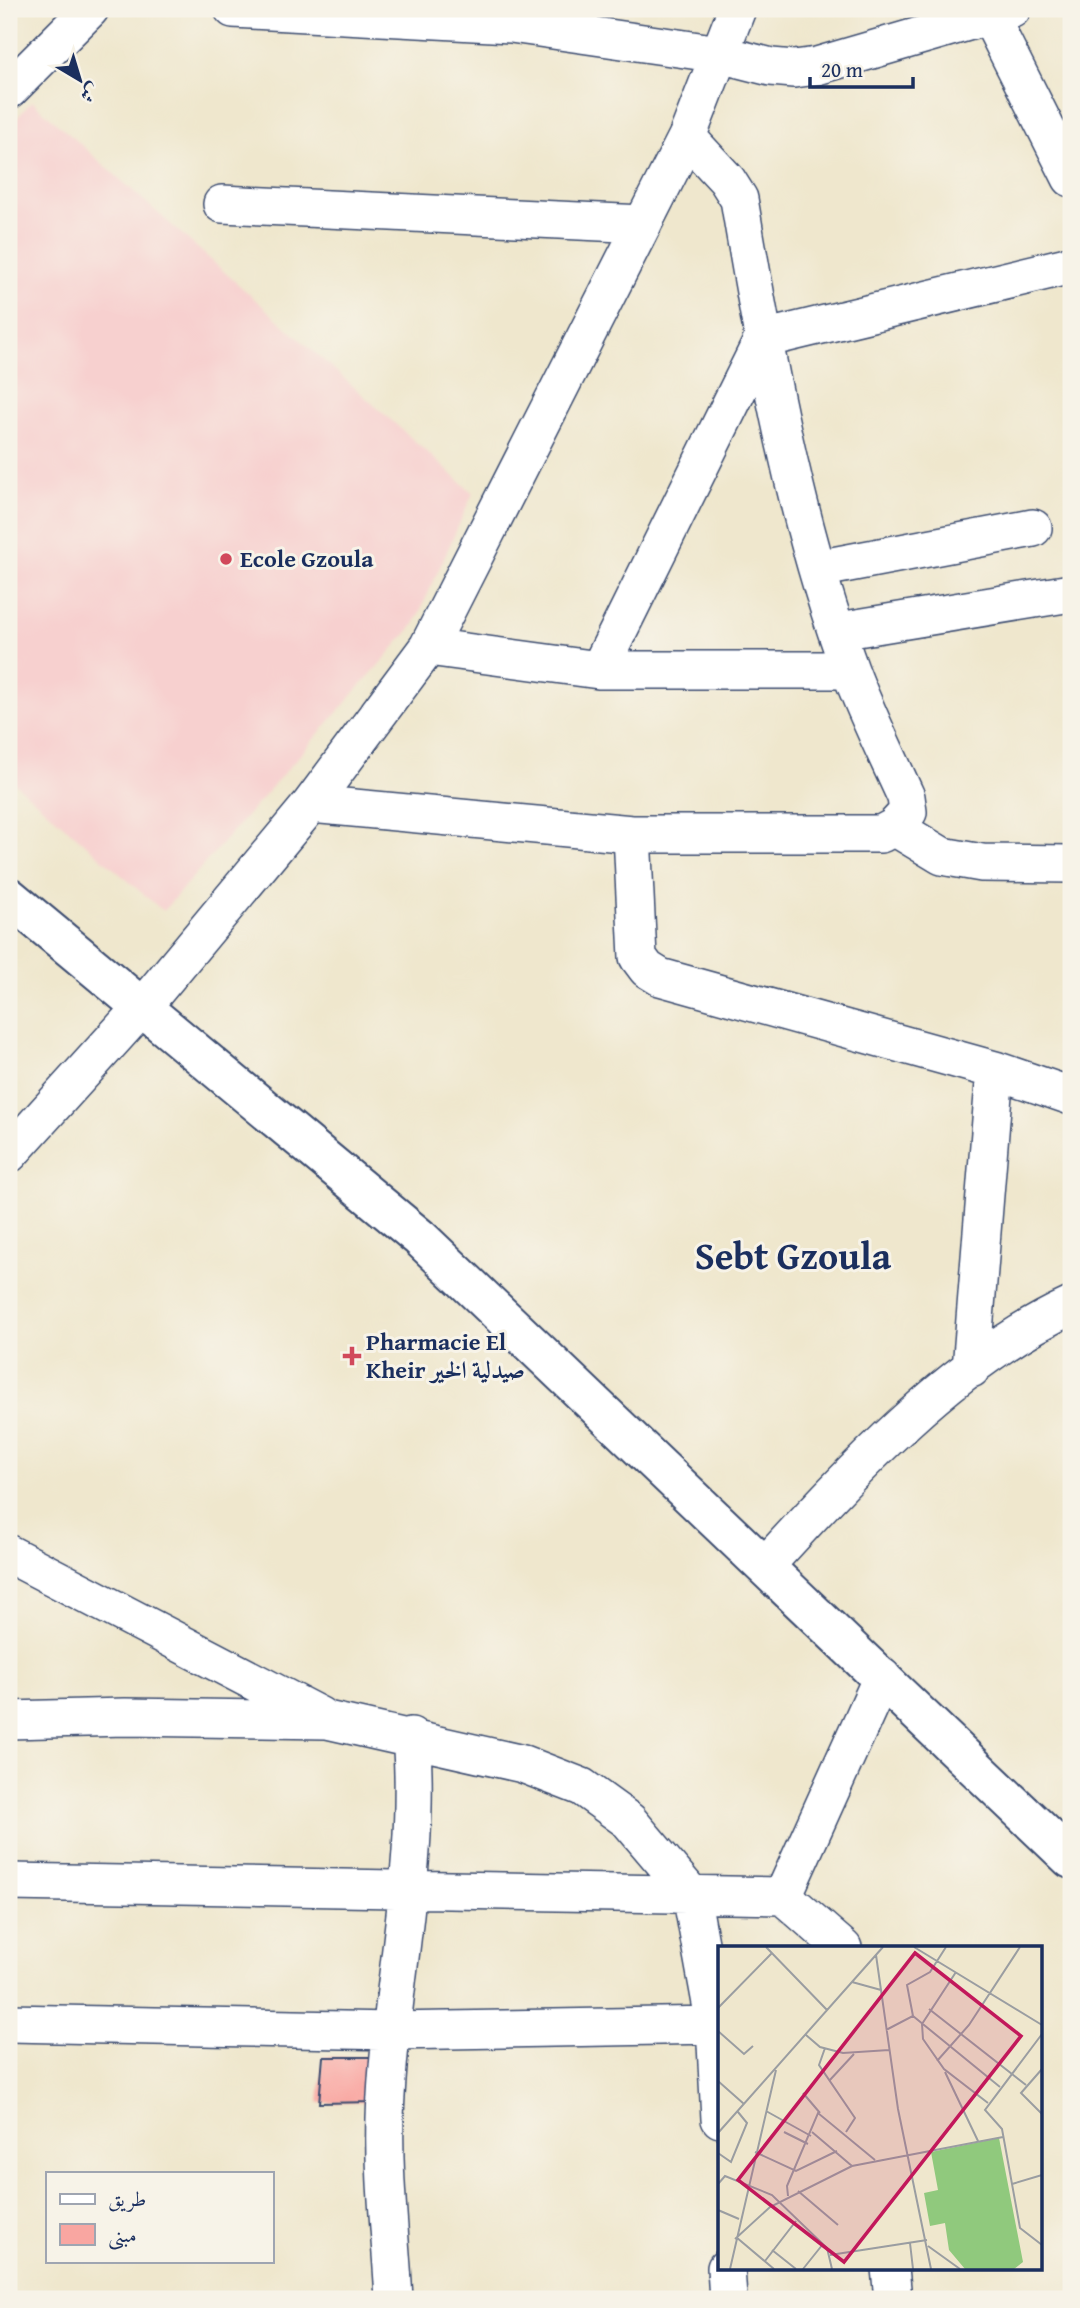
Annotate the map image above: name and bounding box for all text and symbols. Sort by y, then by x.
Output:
north arrow [46,46,116,116]
scale bar [810,46,914,90]
text: 20 m [821,54,863,85]
text: ش [74,77,107,110]
place label: Ecole Gzoula [240,541,374,576]
marker: Ecole Gzoula [218,551,234,567]
district label: Sebt Gzoula [695,1227,892,1283]
place label: Pharmacie El Kheir صيدلية الخير [366,1324,525,1387]
marker: Pharmacie El Kheir صيدلية الخير [344,1348,360,1364]
inset map [718,1946,1042,2270]
legend [46,2172,273,2262]
text: طريق [108,2183,146,2214]
text: مبنى [108,2219,137,2250]

